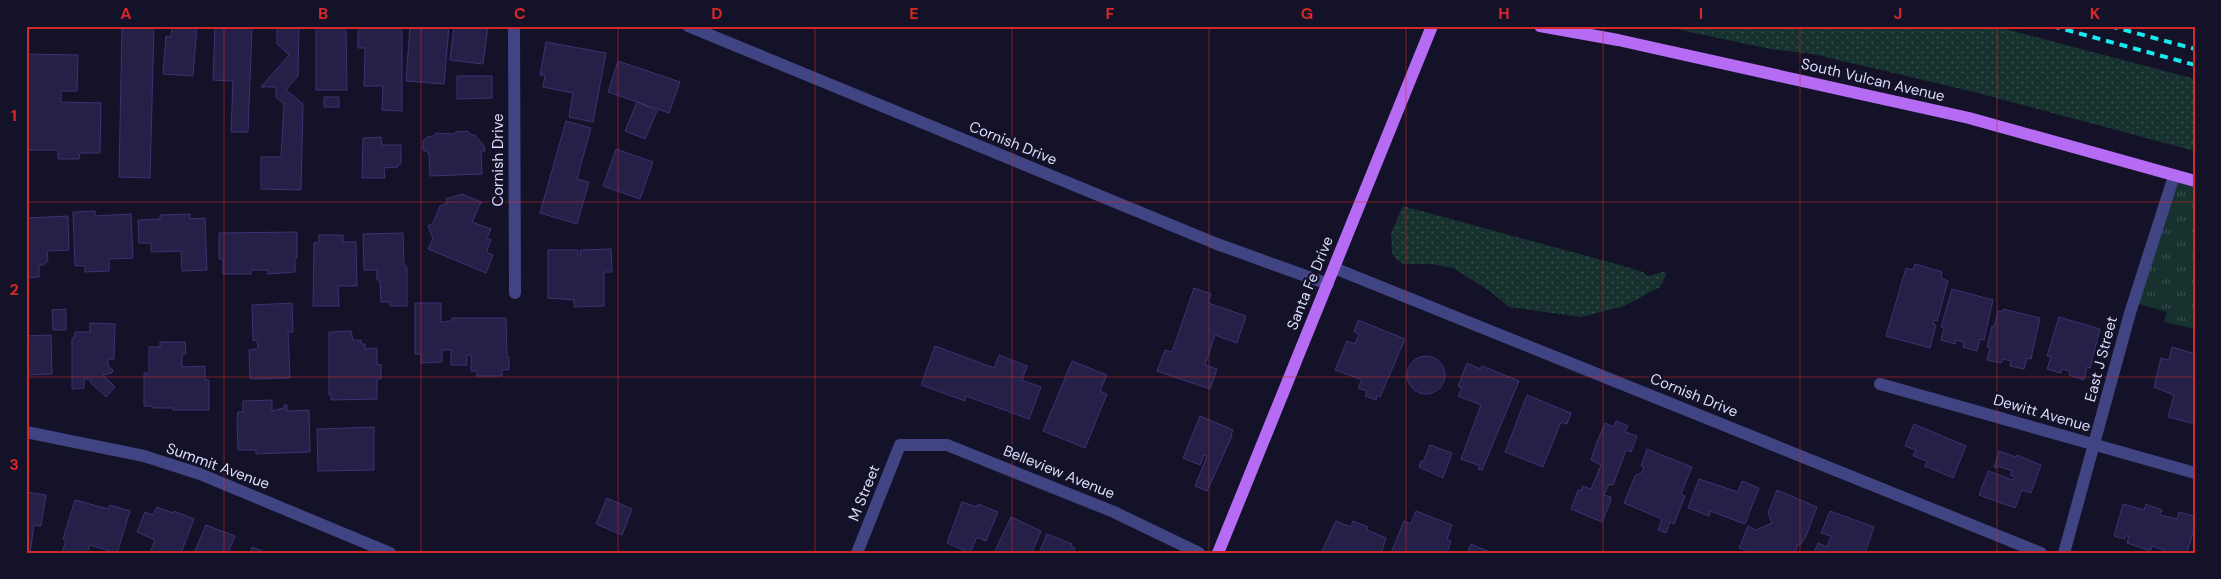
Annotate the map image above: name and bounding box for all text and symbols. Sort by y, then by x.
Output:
text: A [120,3,132,24]
text: B [318,3,328,24]
text: C [514,3,526,24]
text: D [711,3,723,24]
text: E [909,3,919,24]
text: F [1106,3,1115,24]
text: G [1301,3,1313,24]
text: H [1498,3,1510,24]
text: I [1699,3,1703,24]
text: J [1894,3,1902,24]
text: K [2090,3,2101,24]
street label: South Vulcan Avenue [1799,54,1947,106]
text: 1 [11,105,17,126]
street label: Cornish Drive [488,113,508,207]
street label: Cornish Drive [966,116,1060,170]
street label: Santa Fe Drive [1282,233,1338,333]
text: 2 [9,279,19,300]
street label: East J Street [2080,314,2122,404]
street label: Cornish Drive [1647,368,1741,422]
street label: Dewitt Avenue [1991,390,2093,436]
street label: Summit Avenue [164,438,272,494]
street label: Belleview Avenue [1000,441,1118,503]
text: 3 [9,454,19,475]
street label: M Street [844,462,884,524]

